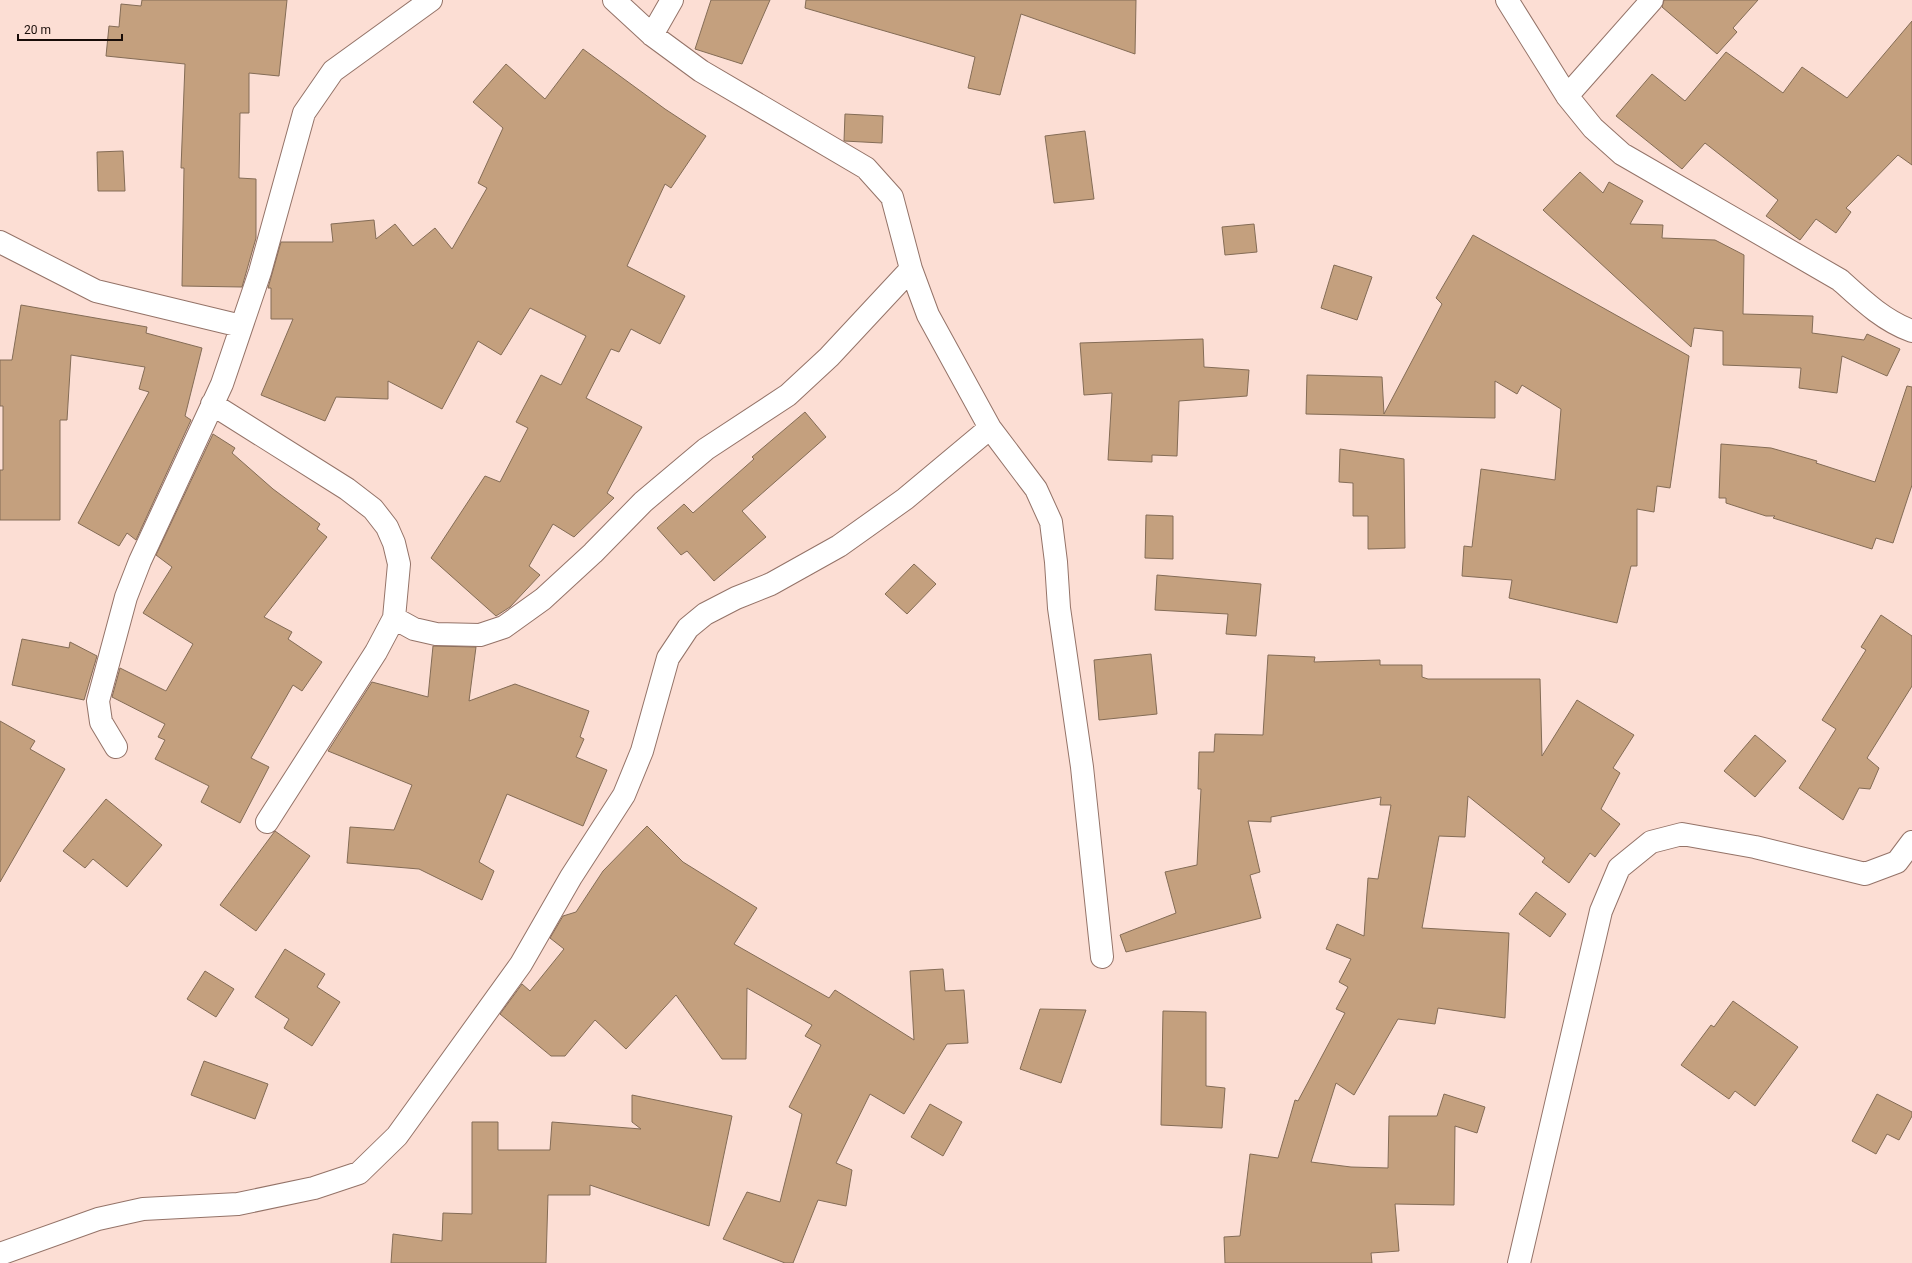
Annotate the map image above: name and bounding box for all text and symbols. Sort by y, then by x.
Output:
scale bar [18,16,122,42]
text: 20 m [24,23,51,37]

